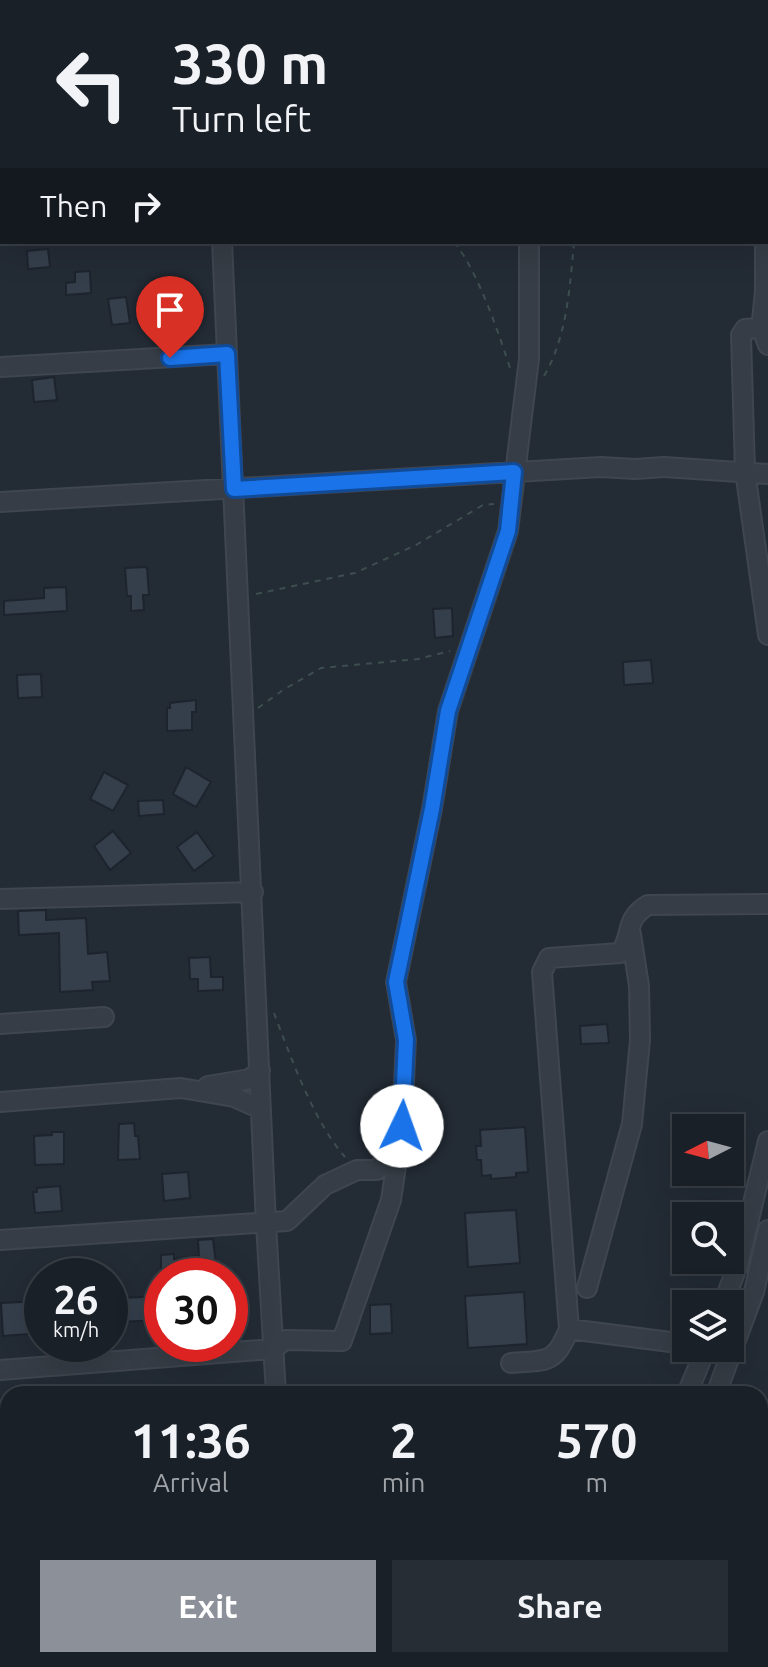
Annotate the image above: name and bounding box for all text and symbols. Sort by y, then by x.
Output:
icon: left [40,32,144,136]
text: 330 m [172,32,328,95]
text: Turn left [172,98,311,139]
icon: right [124,184,168,228]
text: Then [40,189,108,223]
pin [136,276,204,358]
icon: arrive [148,288,192,332]
position arrow [360,1084,444,1168]
north arrow [672,1114,744,1186]
map controls [672,1114,744,1362]
button: search [672,1202,744,1274]
speed limit sign: 30 [144,1258,248,1362]
text: 26 [53,1277,99,1322]
button: layers [672,1290,744,1362]
text: km/h [53,1318,99,1341]
text: 11:36 [131,1413,251,1467]
text: 2 [390,1413,417,1467]
text: 570 [556,1413,637,1467]
text: Arrival [153,1468,229,1497]
text: min [382,1468,425,1497]
text: m [585,1468,608,1497]
button: Exit [40,1560,376,1652]
button: Share [392,1560,728,1652]

